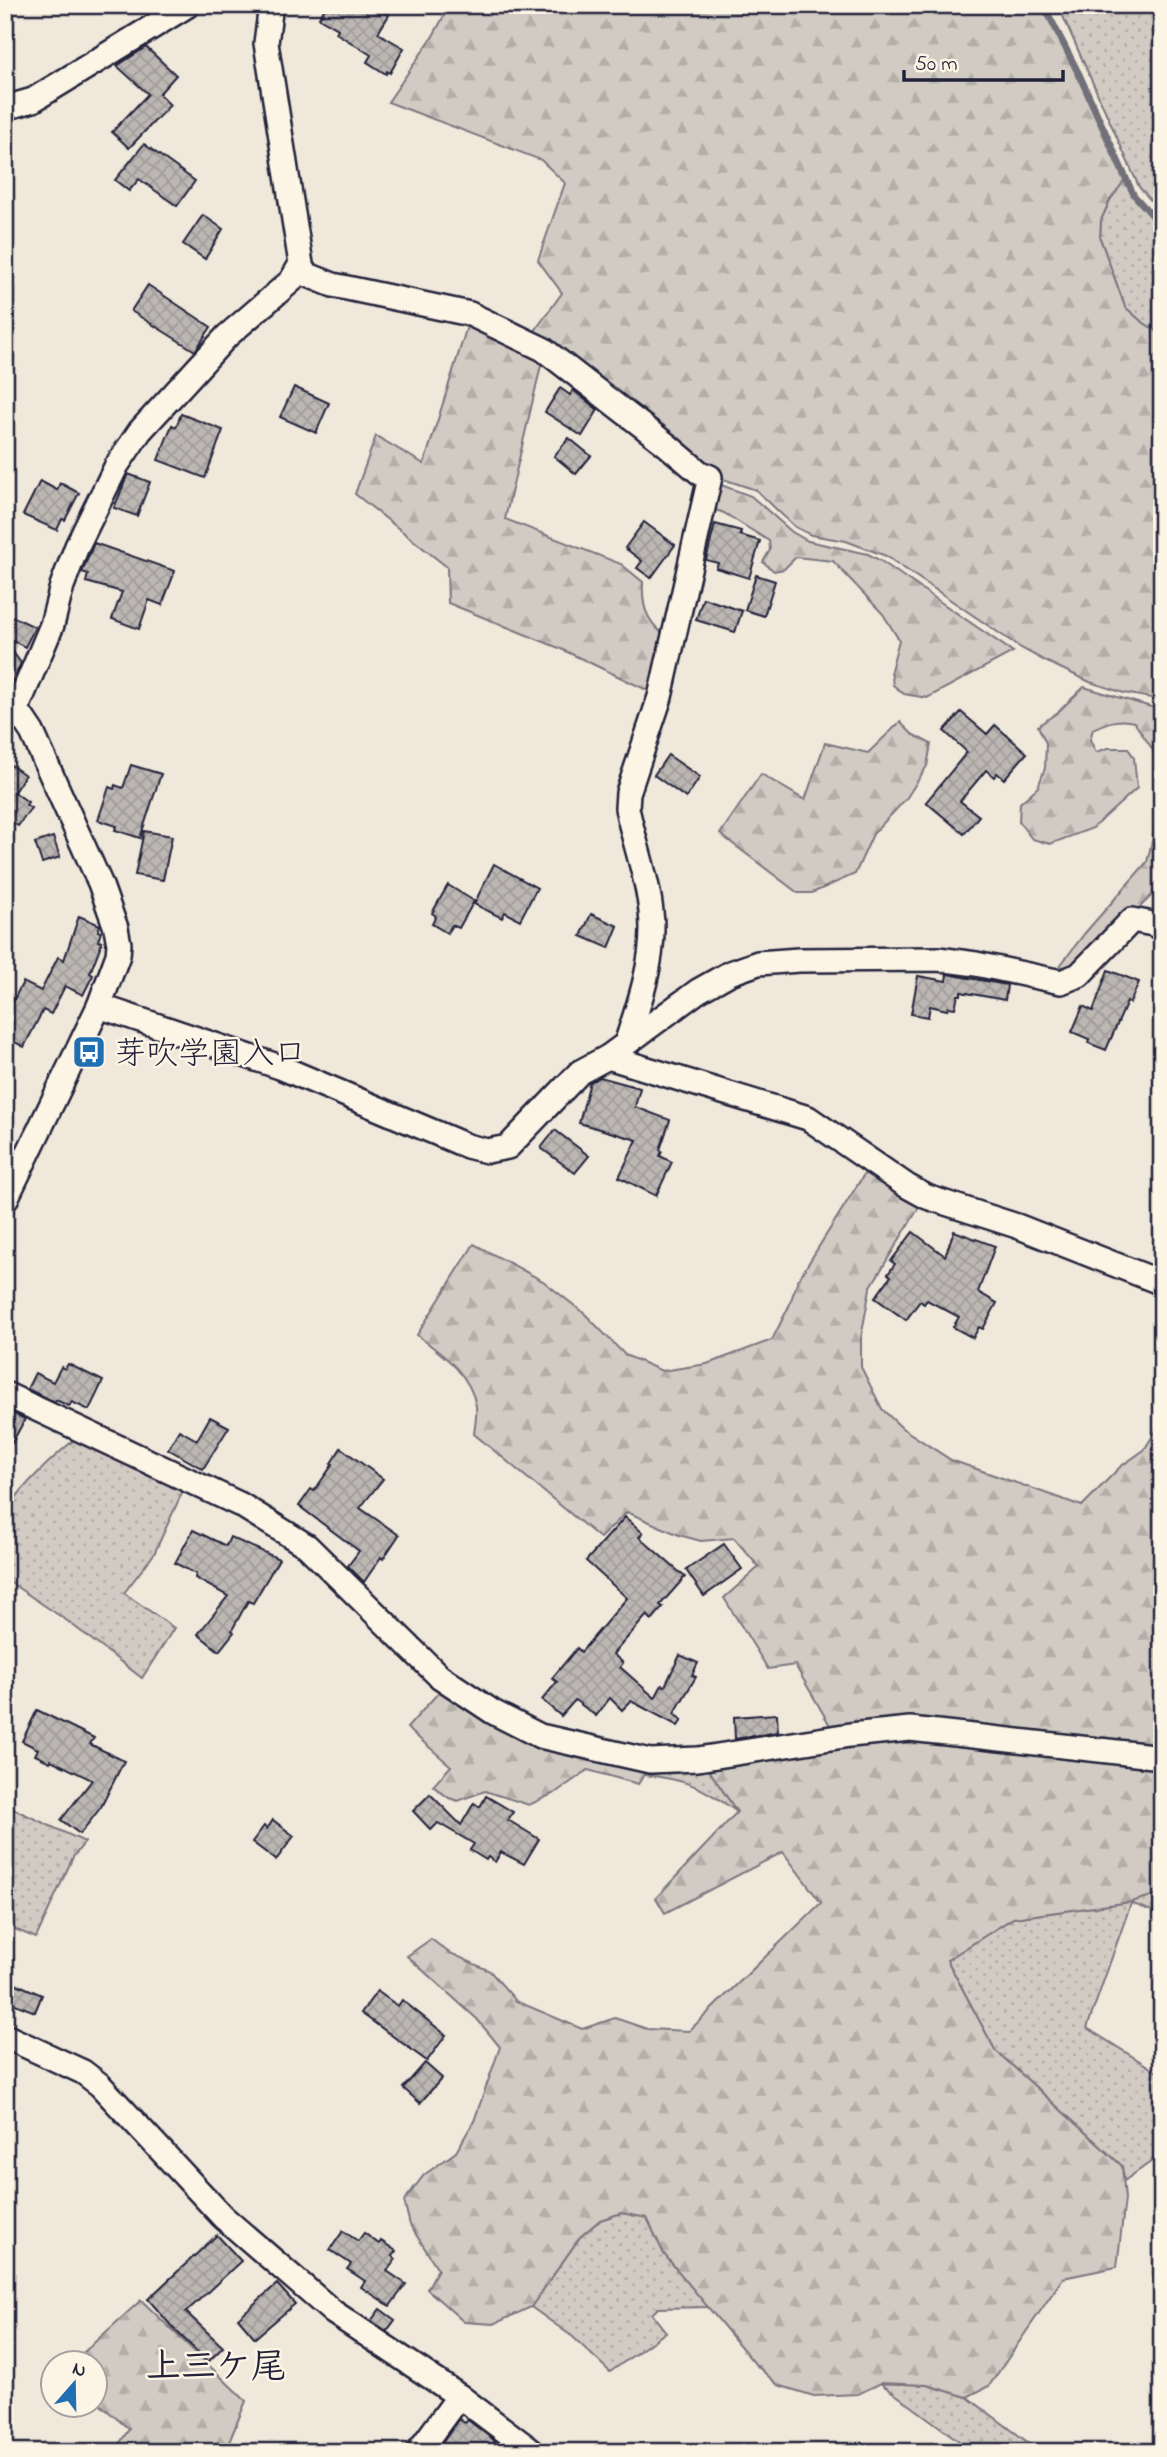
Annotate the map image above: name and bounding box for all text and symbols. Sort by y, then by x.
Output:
scale bar [904,38,1064,82]
text: 50 m [915,50,958,80]
place label: 芽吹学園入口 [114,1032,306,1079]
bus stop icon: 芽吹学園入口 [70,1033,108,1071]
district label: 上三ケ尾 [146,2343,286,2394]
north arrow [38,2348,108,2418]
text: N [68,2355,90,2385]

